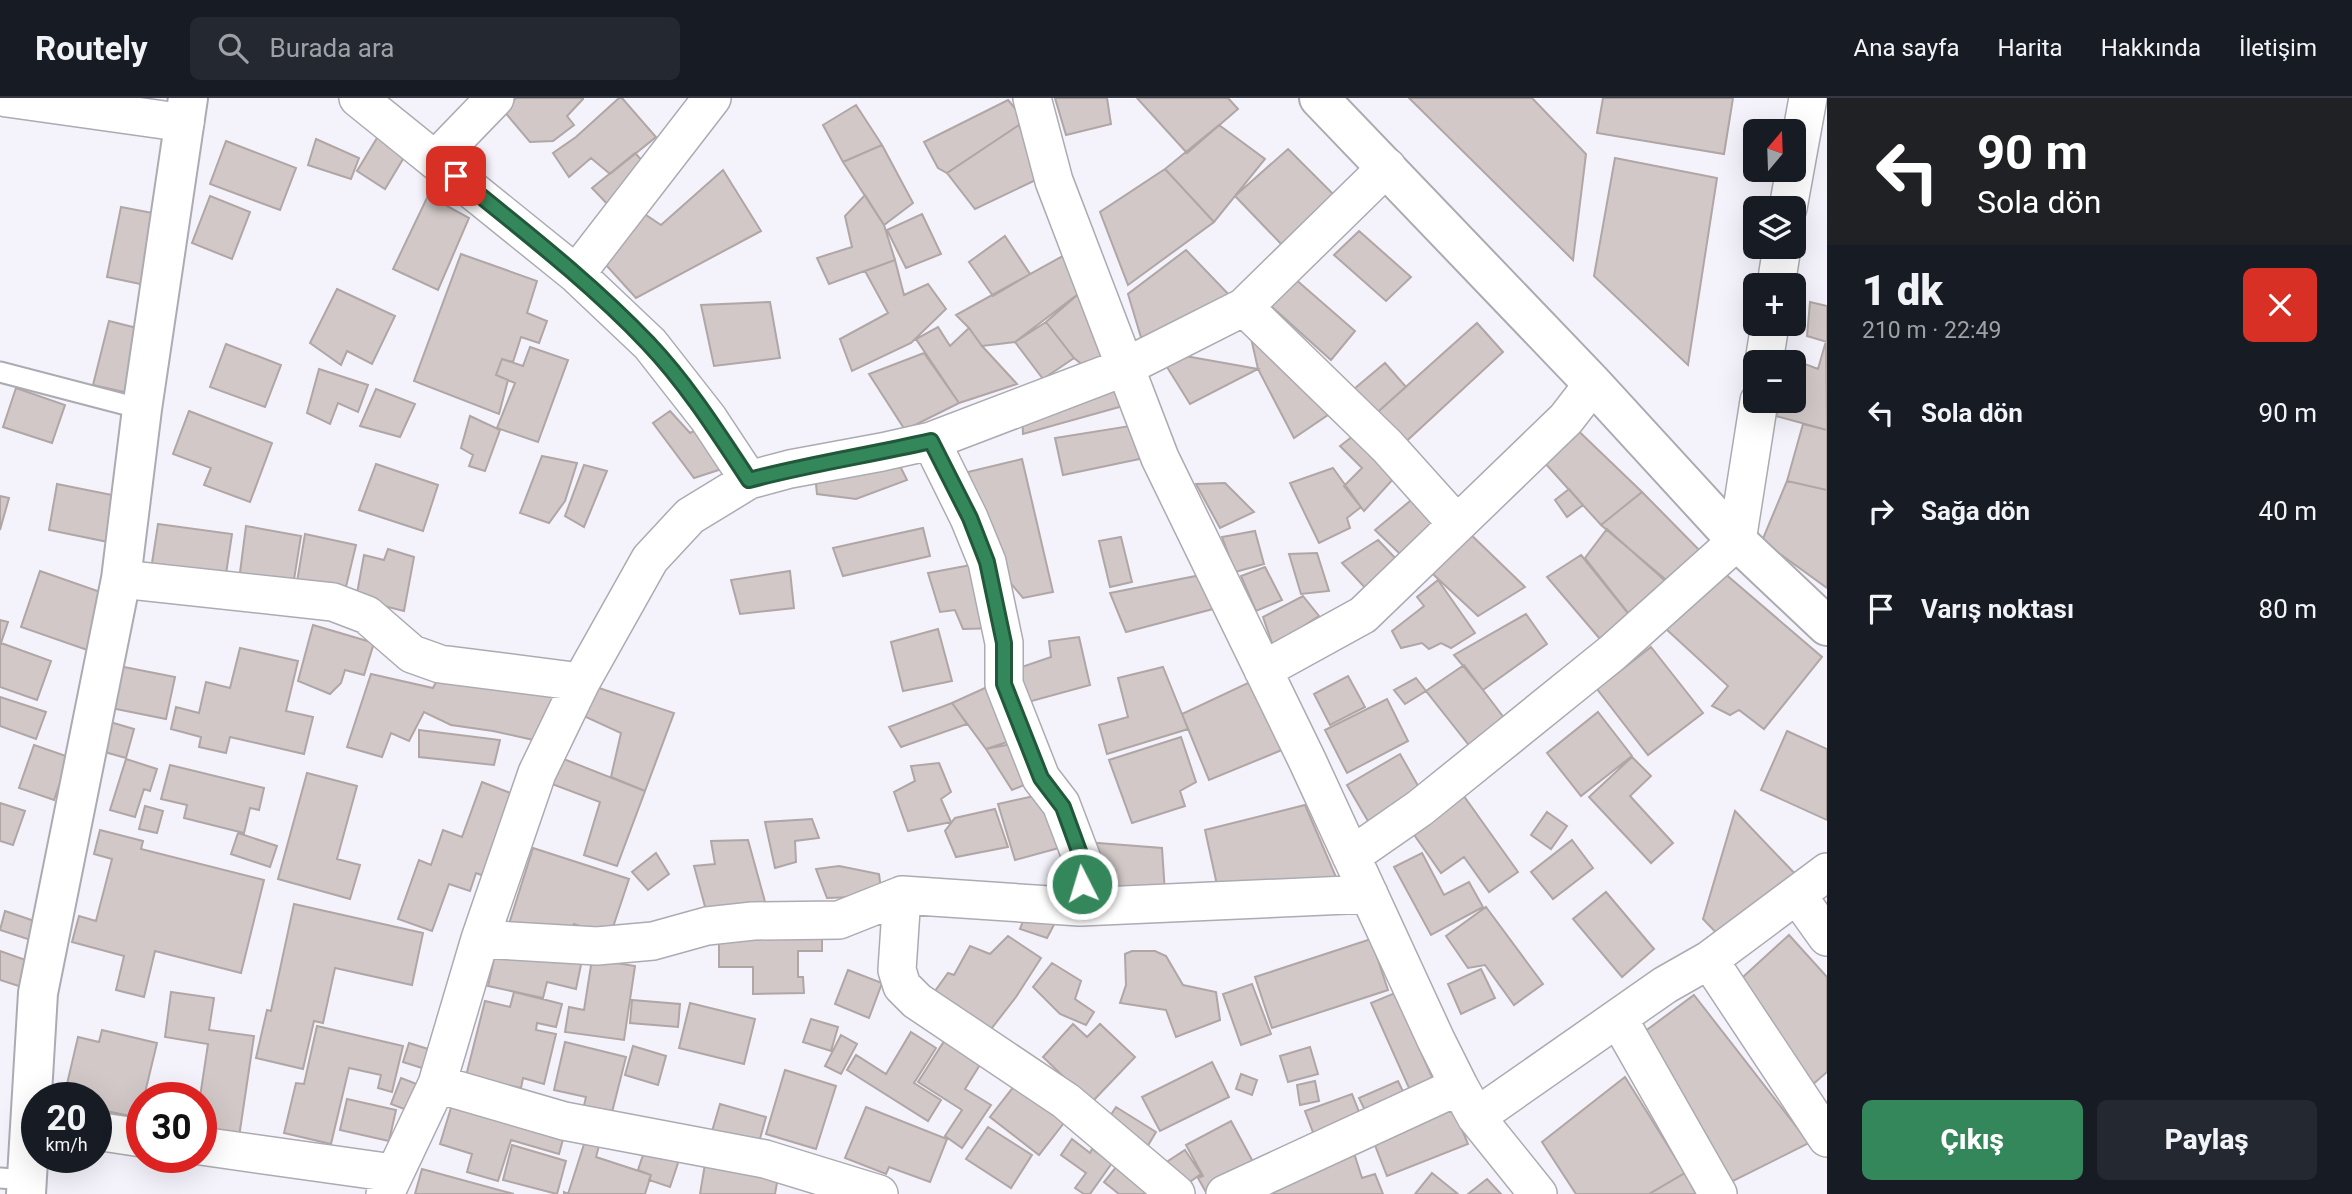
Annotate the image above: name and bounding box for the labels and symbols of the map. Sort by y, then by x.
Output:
north arrow [1743,119,1806,182]
pin [426,146,486,206]
position arrow [1045,847,1119,921]
speed limit sign: 30 [126,1082,217,1173]

